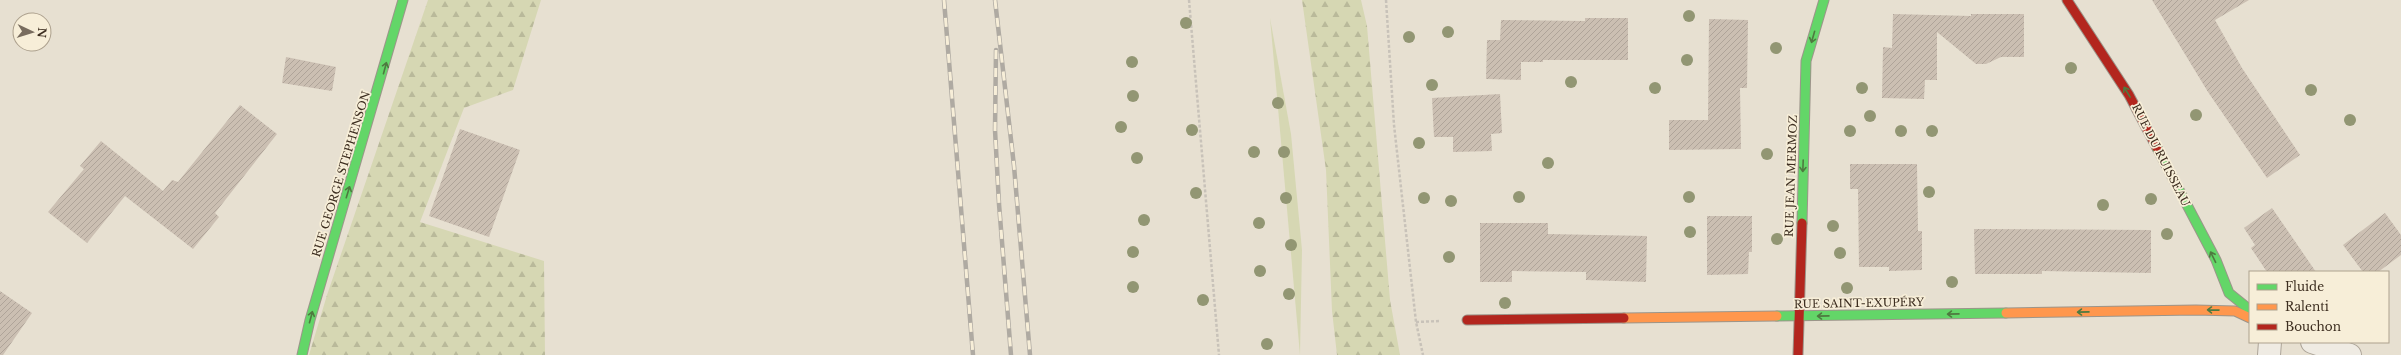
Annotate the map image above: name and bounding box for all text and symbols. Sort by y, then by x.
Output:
north arrow [12,12,52,52]
text: N [35,27,49,39]
one-way arrow [1809,31,1816,44]
one-way arrow [381,61,389,74]
one-way arrow [2123,86,2131,98]
street label: RUE GEORGE STEPHENSON [309,89,373,259]
street label: RUE DU RUISSEAU [2129,101,2193,209]
street label: RUE JEAN MERMOZ [1782,115,1800,237]
one-way arrow [1799,159,1807,172]
one-way arrow [345,186,352,199]
one-way arrow [2209,251,2217,263]
legend [2249,271,2389,343]
text: Fluide [2285,279,2324,294]
street label: RUE SAINT-EXUPÉRY [1794,295,1925,311]
text: Ralenti [2285,299,2329,314]
one-way arrow [2207,306,2220,314]
one-way arrow [2077,308,2090,316]
one-way arrow [1947,310,1960,318]
one-way arrow [308,311,315,324]
one-way arrow [1817,312,1830,320]
text: Bouchon [2285,319,2341,334]

